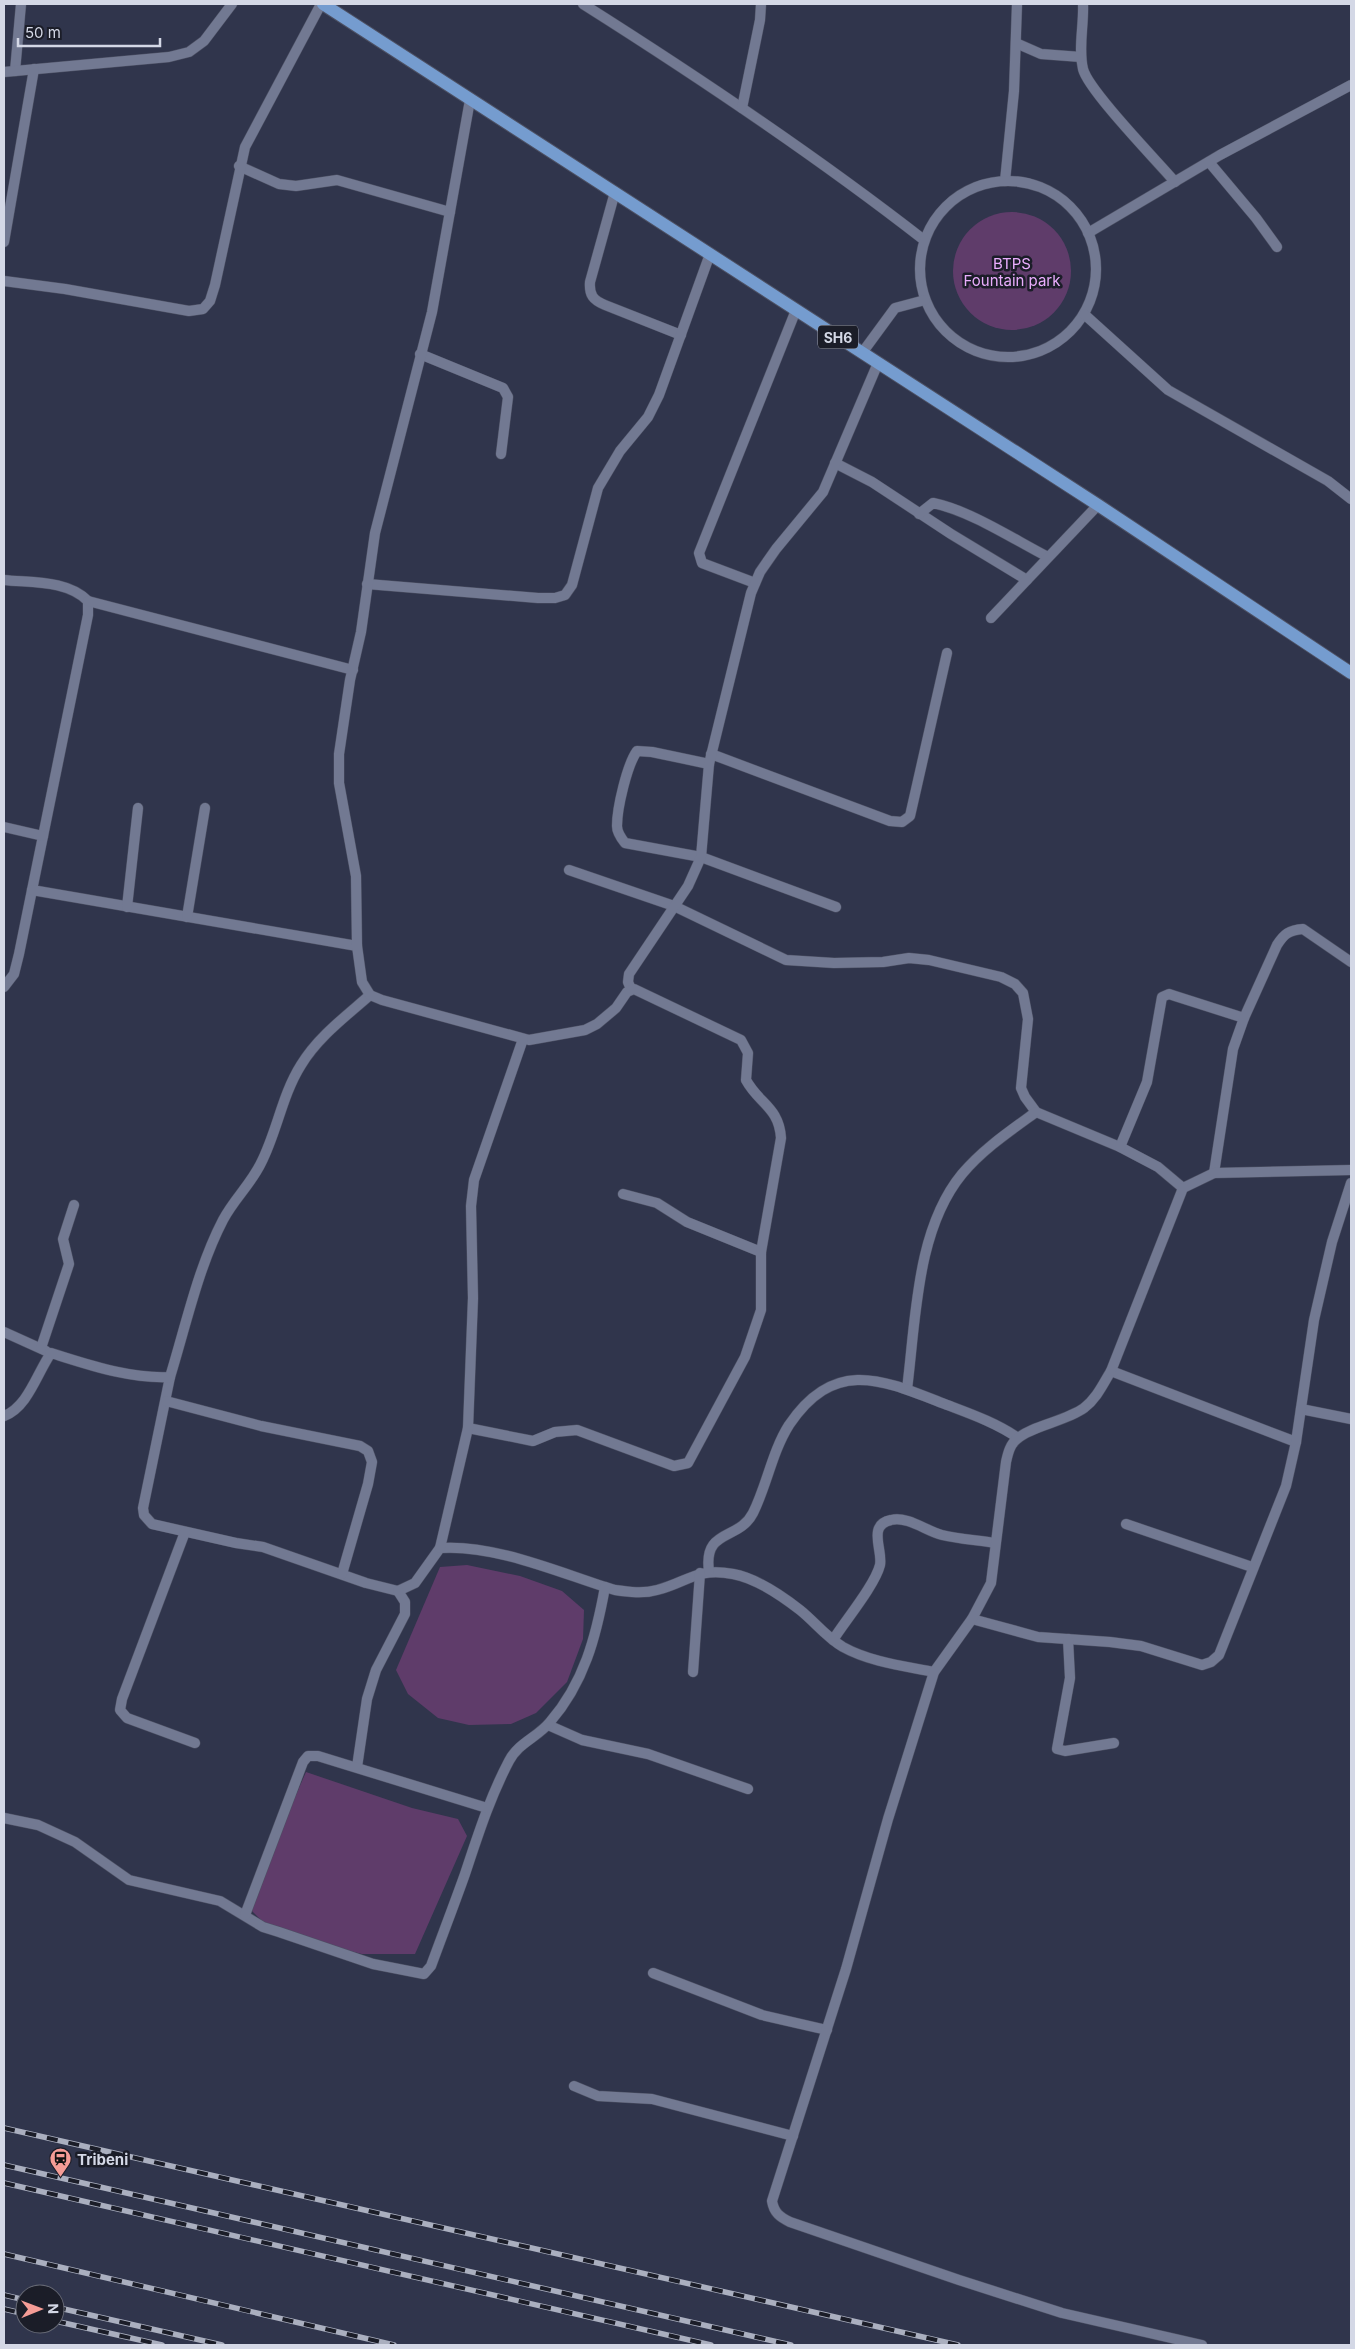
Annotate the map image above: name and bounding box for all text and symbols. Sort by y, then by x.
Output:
scale bar [18,15,160,47]
text: 50 m [25,23,61,42]
park label: BTPS Fountain park [964,254,1061,290]
road number: SH6 [818,326,858,348]
station icon: Tribeni [49,2147,73,2178]
place label: Tribeni [77,2150,128,2169]
north arrow [15,2284,65,2334]
text: N [45,2303,62,2314]

